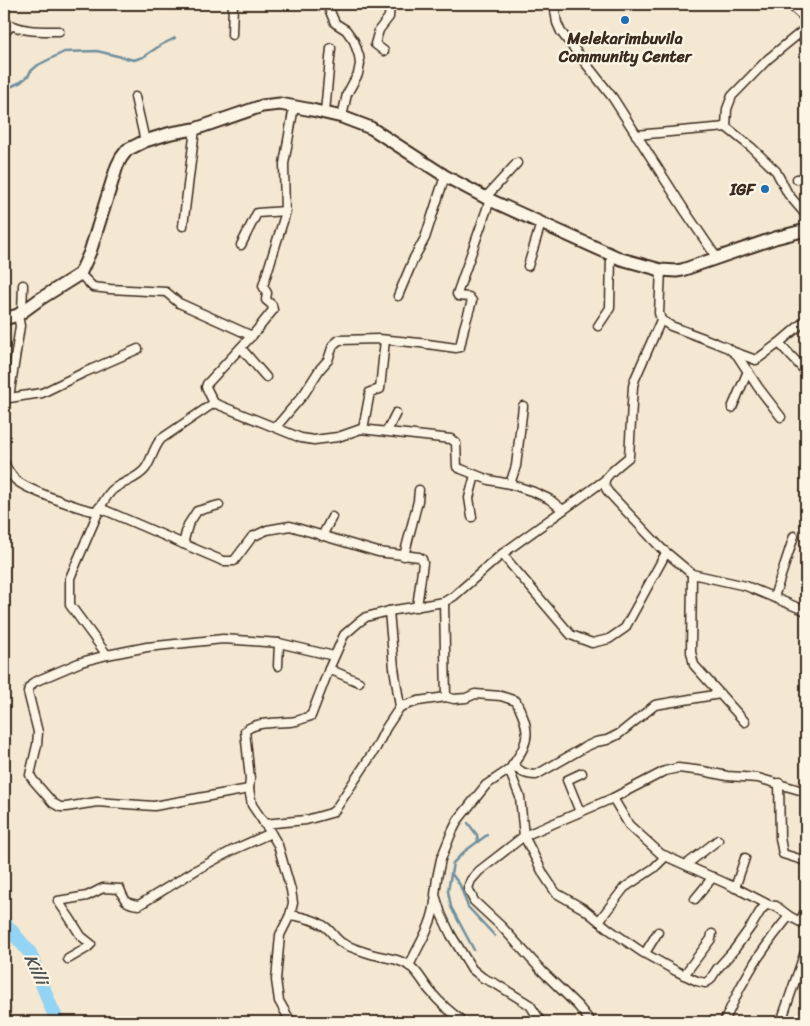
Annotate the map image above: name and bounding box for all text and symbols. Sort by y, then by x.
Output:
marker: Melekarimbuvila Community Center [619,14,631,26]
place label: Melekarimbuvila Community Center [558,24,693,71]
place label: IGF [729,175,756,204]
marker: IGF [759,183,771,195]
water label: Killi [15,948,59,994]

